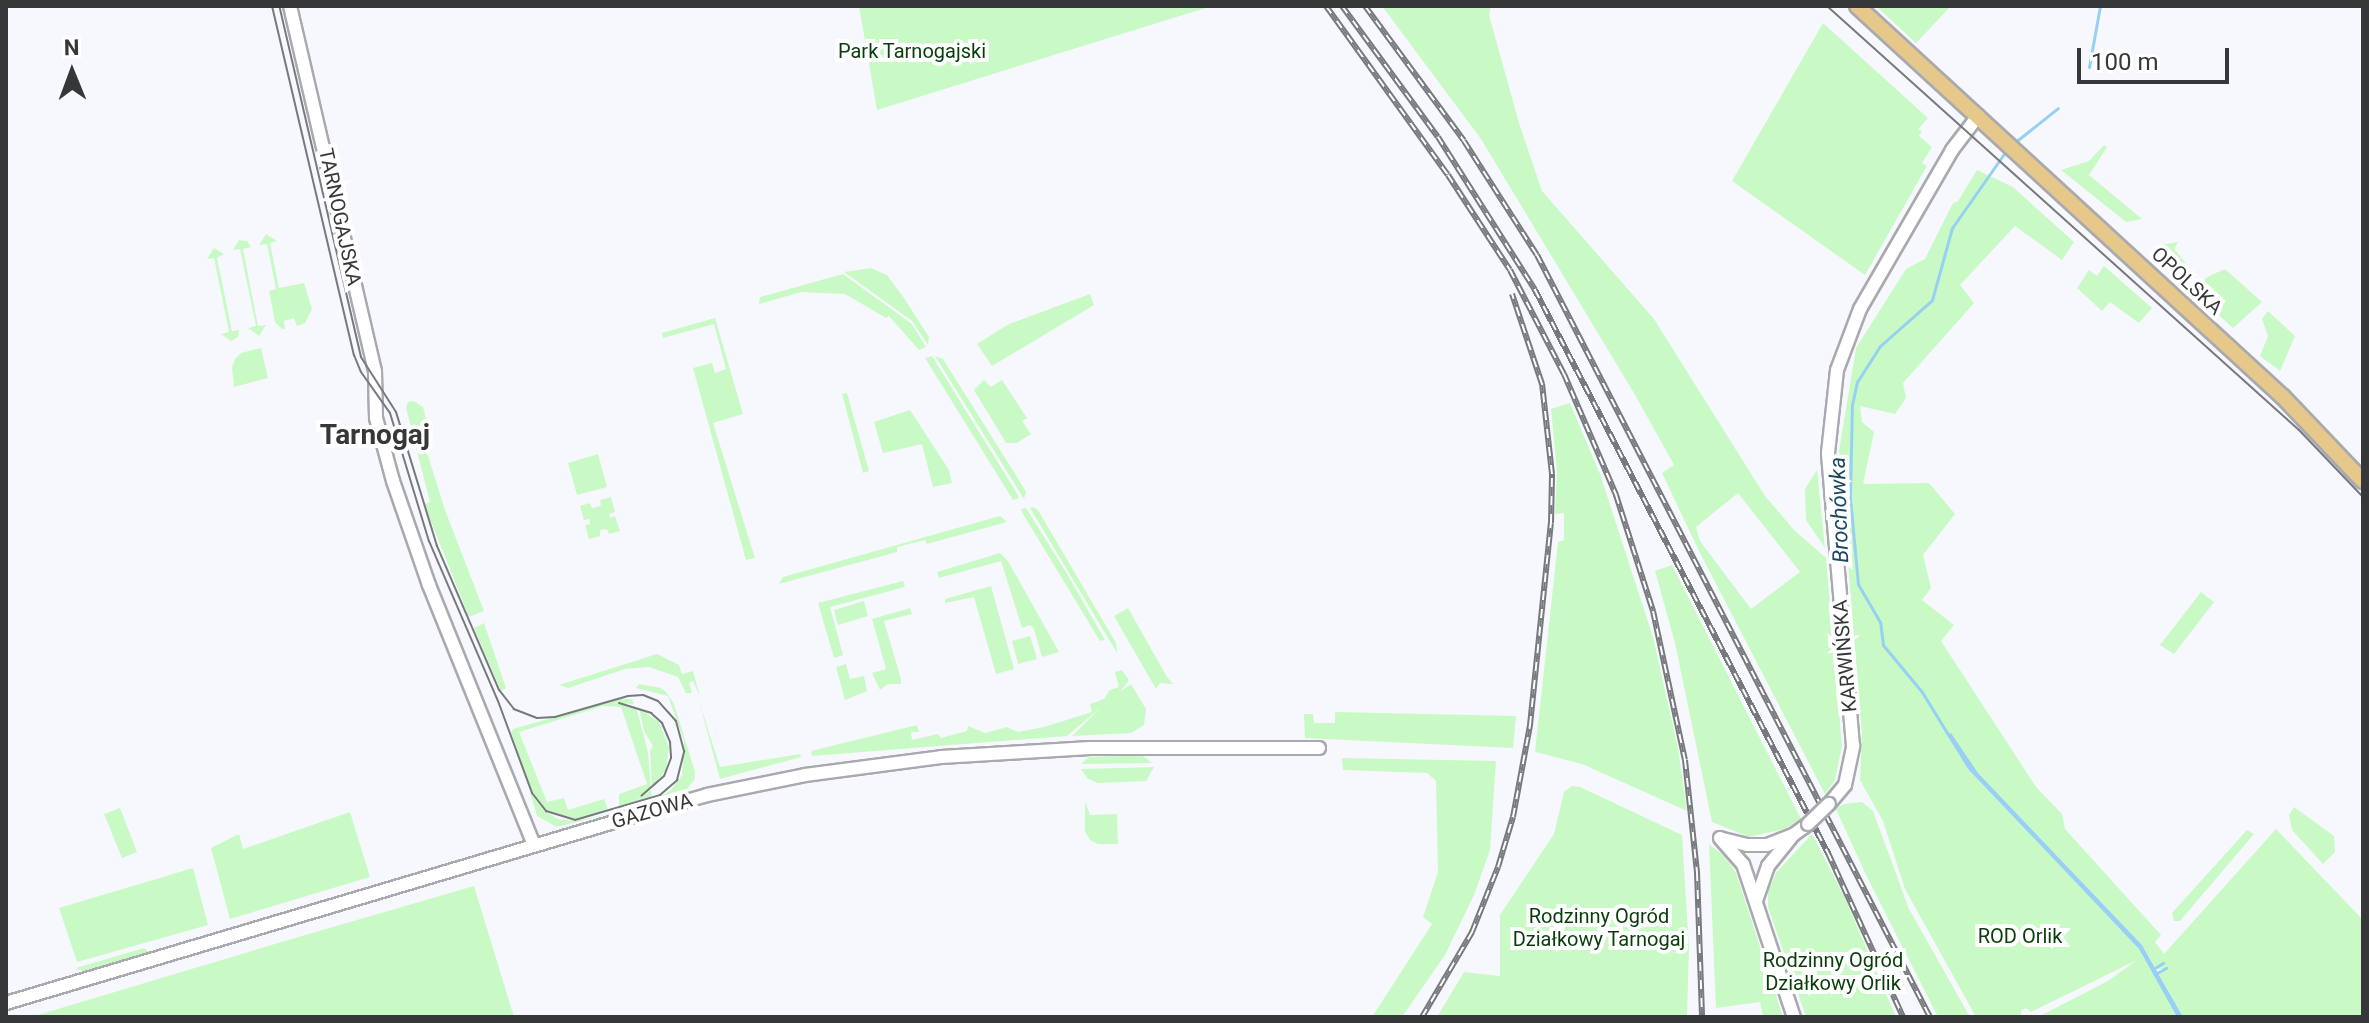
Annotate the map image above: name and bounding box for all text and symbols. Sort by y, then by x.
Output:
north arrow [32,32,112,112]
scale bar [2081,32,2233,82]
text: N [64,35,80,60]
park label: Park Tarnogajski [838,39,986,63]
text: 100 m [2091,48,2158,76]
street label: TARNOGAJSKA [314,146,366,288]
street label: OPOLSKA [2146,242,2228,320]
district label: Tarnogaj [320,418,430,452]
water label: Brochówka [1824,457,1854,563]
street label: KARWIŃSKA [1828,599,1862,713]
street label: GAZOWA [609,788,695,834]
park label: Rodzinny Ogród Działkowy Tarnogaj [1512,904,1686,951]
park label: ROD Orlik [1978,924,2062,948]
park label: Rodzinny Ogród Działkowy Orlik [1763,949,1903,996]

